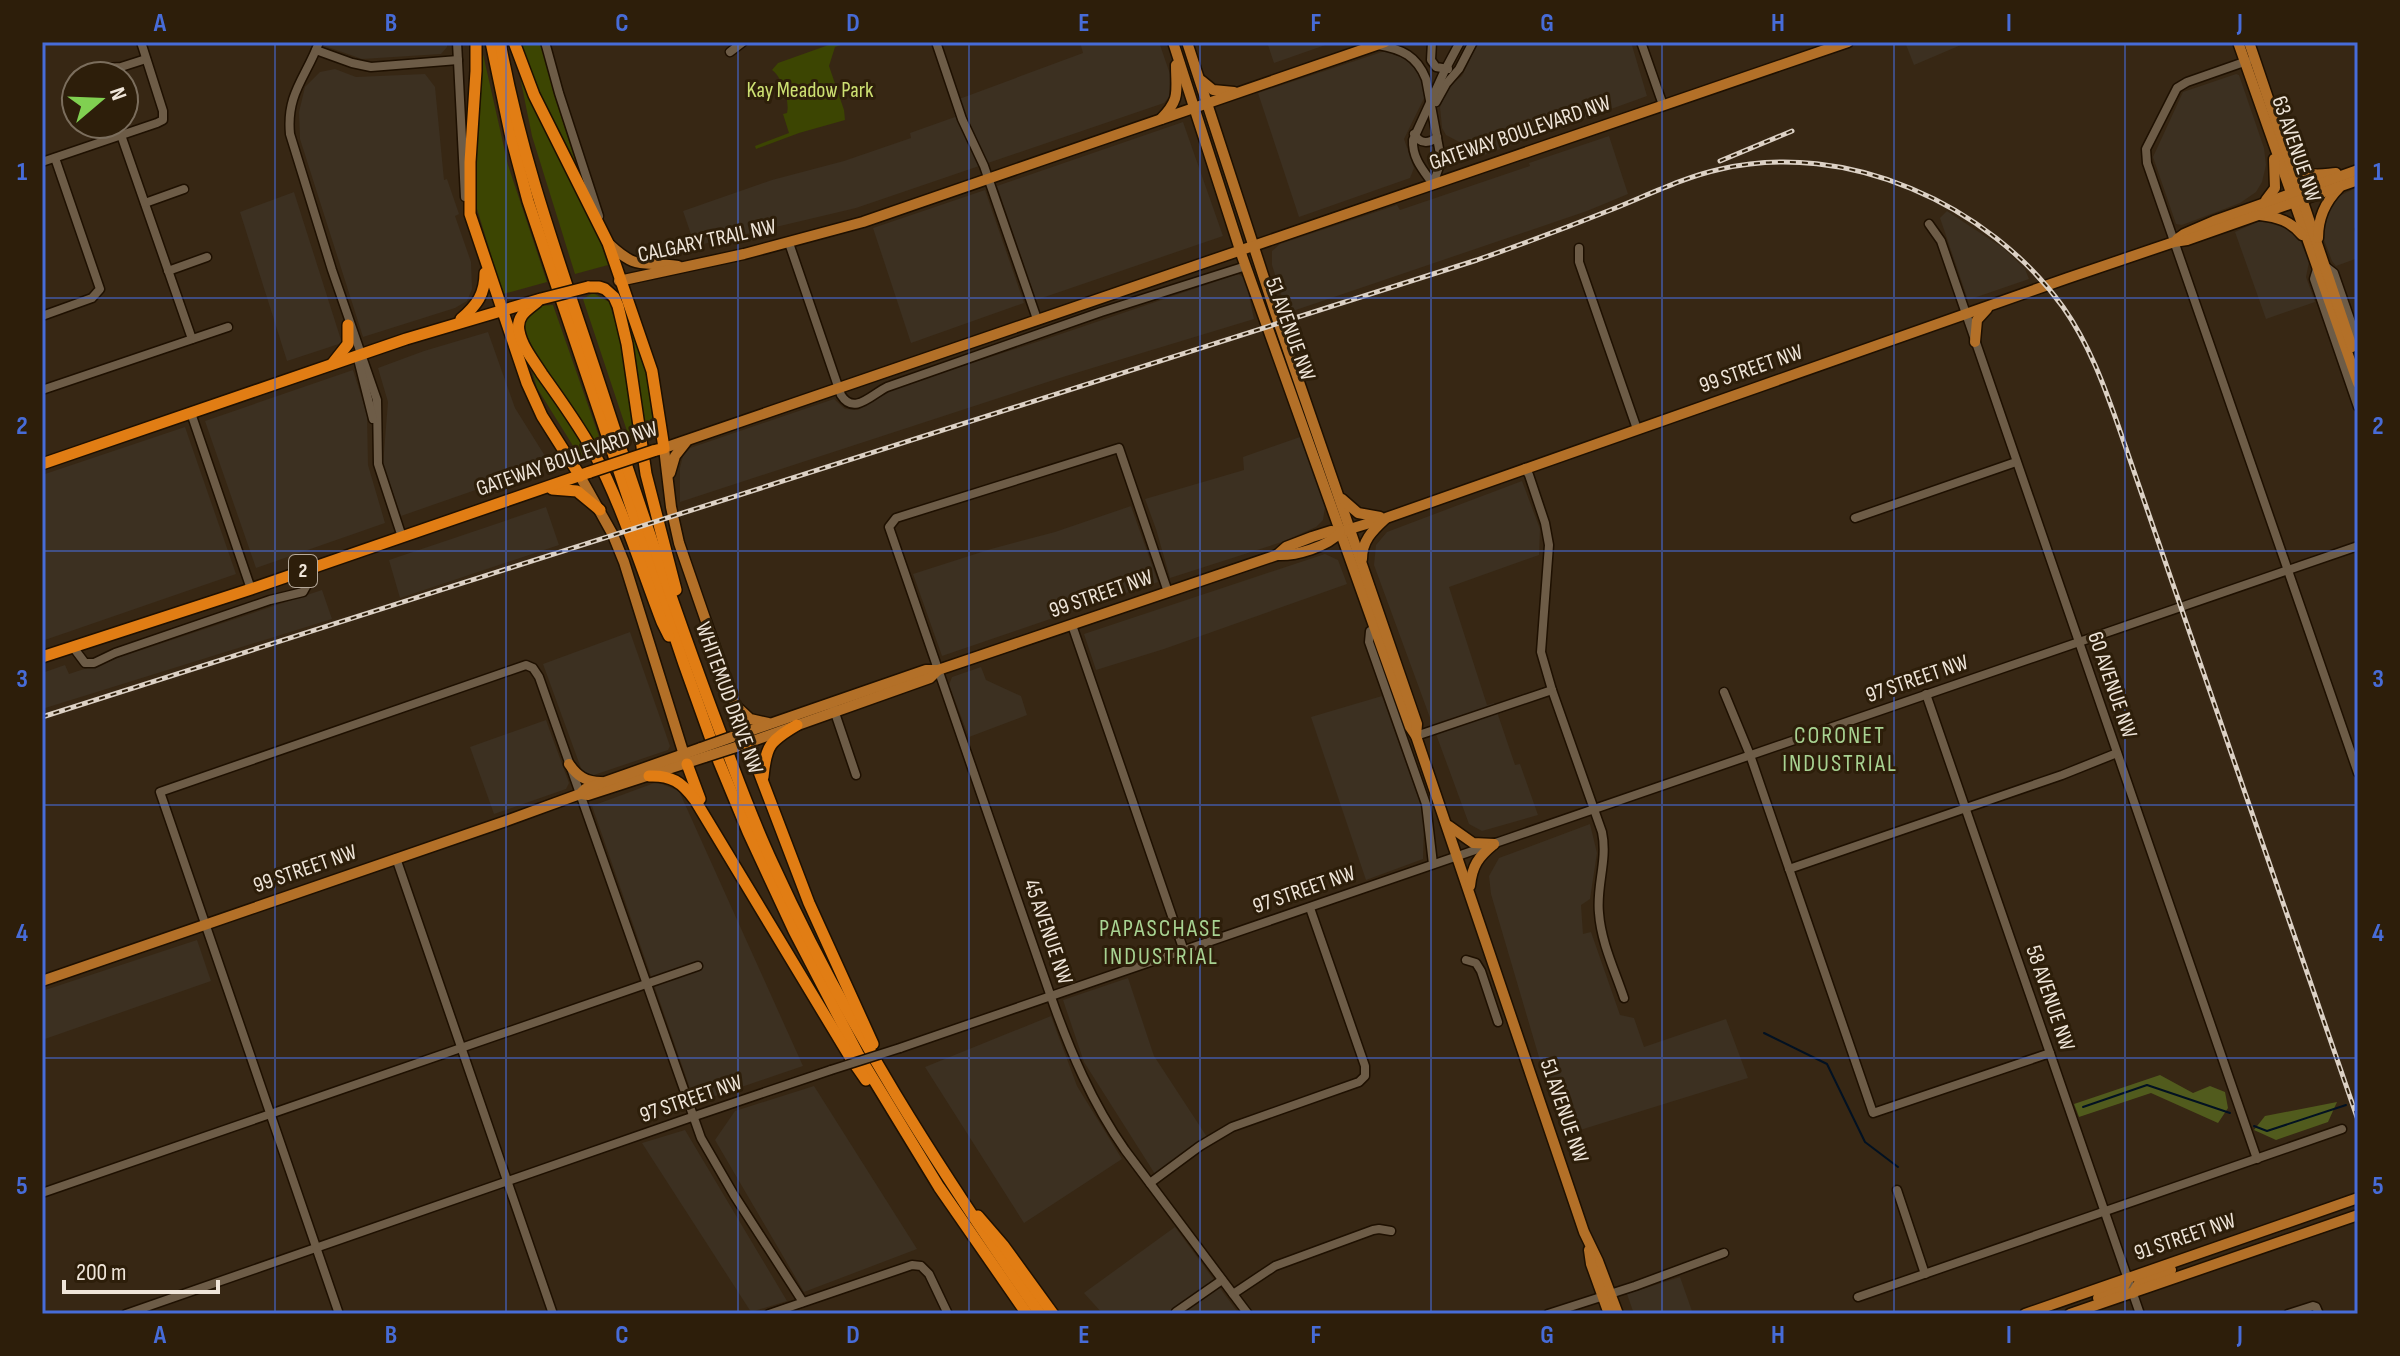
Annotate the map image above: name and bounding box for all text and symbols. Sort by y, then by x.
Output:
text: A [153,8,167,39]
text: B [385,8,397,39]
text: C [615,8,629,39]
text: D [846,8,860,39]
text: E [1078,8,1090,39]
text: F [1311,8,1322,39]
text: G [1540,8,1554,39]
text: H [1771,8,1785,39]
text: I [2006,8,2012,39]
text: J [2236,8,2243,39]
north arrow [60,60,140,140]
park label: Kay Meadow Park [747,77,874,104]
text: N [103,84,132,104]
street label: GATEWAY BOULEVARD NW [1426,89,1614,177]
street label: 63 AVENUE NW [2265,92,2327,206]
text: 1 [17,157,27,188]
text: 1 [2373,157,2383,188]
street label: CALGARY TRAIL NW [635,213,779,269]
street label: 51 AVENUE NW [1259,274,1321,384]
street label: 99 STREET NW [1696,339,1806,399]
text: 2 [16,411,28,442]
text: 2 [2372,411,2384,442]
street label: GATEWAY BOULEVARD NW [473,415,661,503]
road number: 2 [289,555,317,587]
street label: 99 STREET NW [1046,564,1156,624]
street label: WHITEMUD DRIVE NW [689,618,769,778]
street label: 60 AVENUE NW [2081,628,2143,742]
street label: 97 STREET NW [1862,649,1972,709]
text: 3 [16,664,28,695]
text: 3 [2372,664,2384,695]
district label: CORONET INDUSTRIAL [1782,721,1898,778]
street label: 99 STREET NW [250,839,360,899]
street label: 97 STREET NW [1249,860,1359,920]
street label: 45 AVENUE NW [1017,876,1079,988]
district label: PAPASCHASE INDUSTRIAL [1099,914,1223,971]
text: 4 [16,918,28,949]
text: 4 [2372,918,2384,949]
street label: 58 AVENUE NW [2019,942,2081,1054]
street label: 51 AVENUE NW [1534,1056,1594,1166]
street label: 97 STREET NW [636,1069,746,1129]
text: 5 [16,1171,28,1202]
text: 5 [2372,1171,2384,1202]
street label: 91 STREET NW [2131,1207,2239,1267]
scale bar [64,1244,218,1294]
text: 200 m [76,1258,127,1287]
text: A [153,1320,167,1351]
text: B [385,1320,397,1351]
text: C [615,1320,629,1351]
text: D [846,1320,860,1351]
text: E [1078,1320,1090,1351]
text: F [1311,1320,1322,1351]
text: G [1540,1320,1554,1351]
text: H [1771,1320,1785,1351]
text: I [2006,1320,2012,1351]
text: J [2236,1320,2243,1351]

